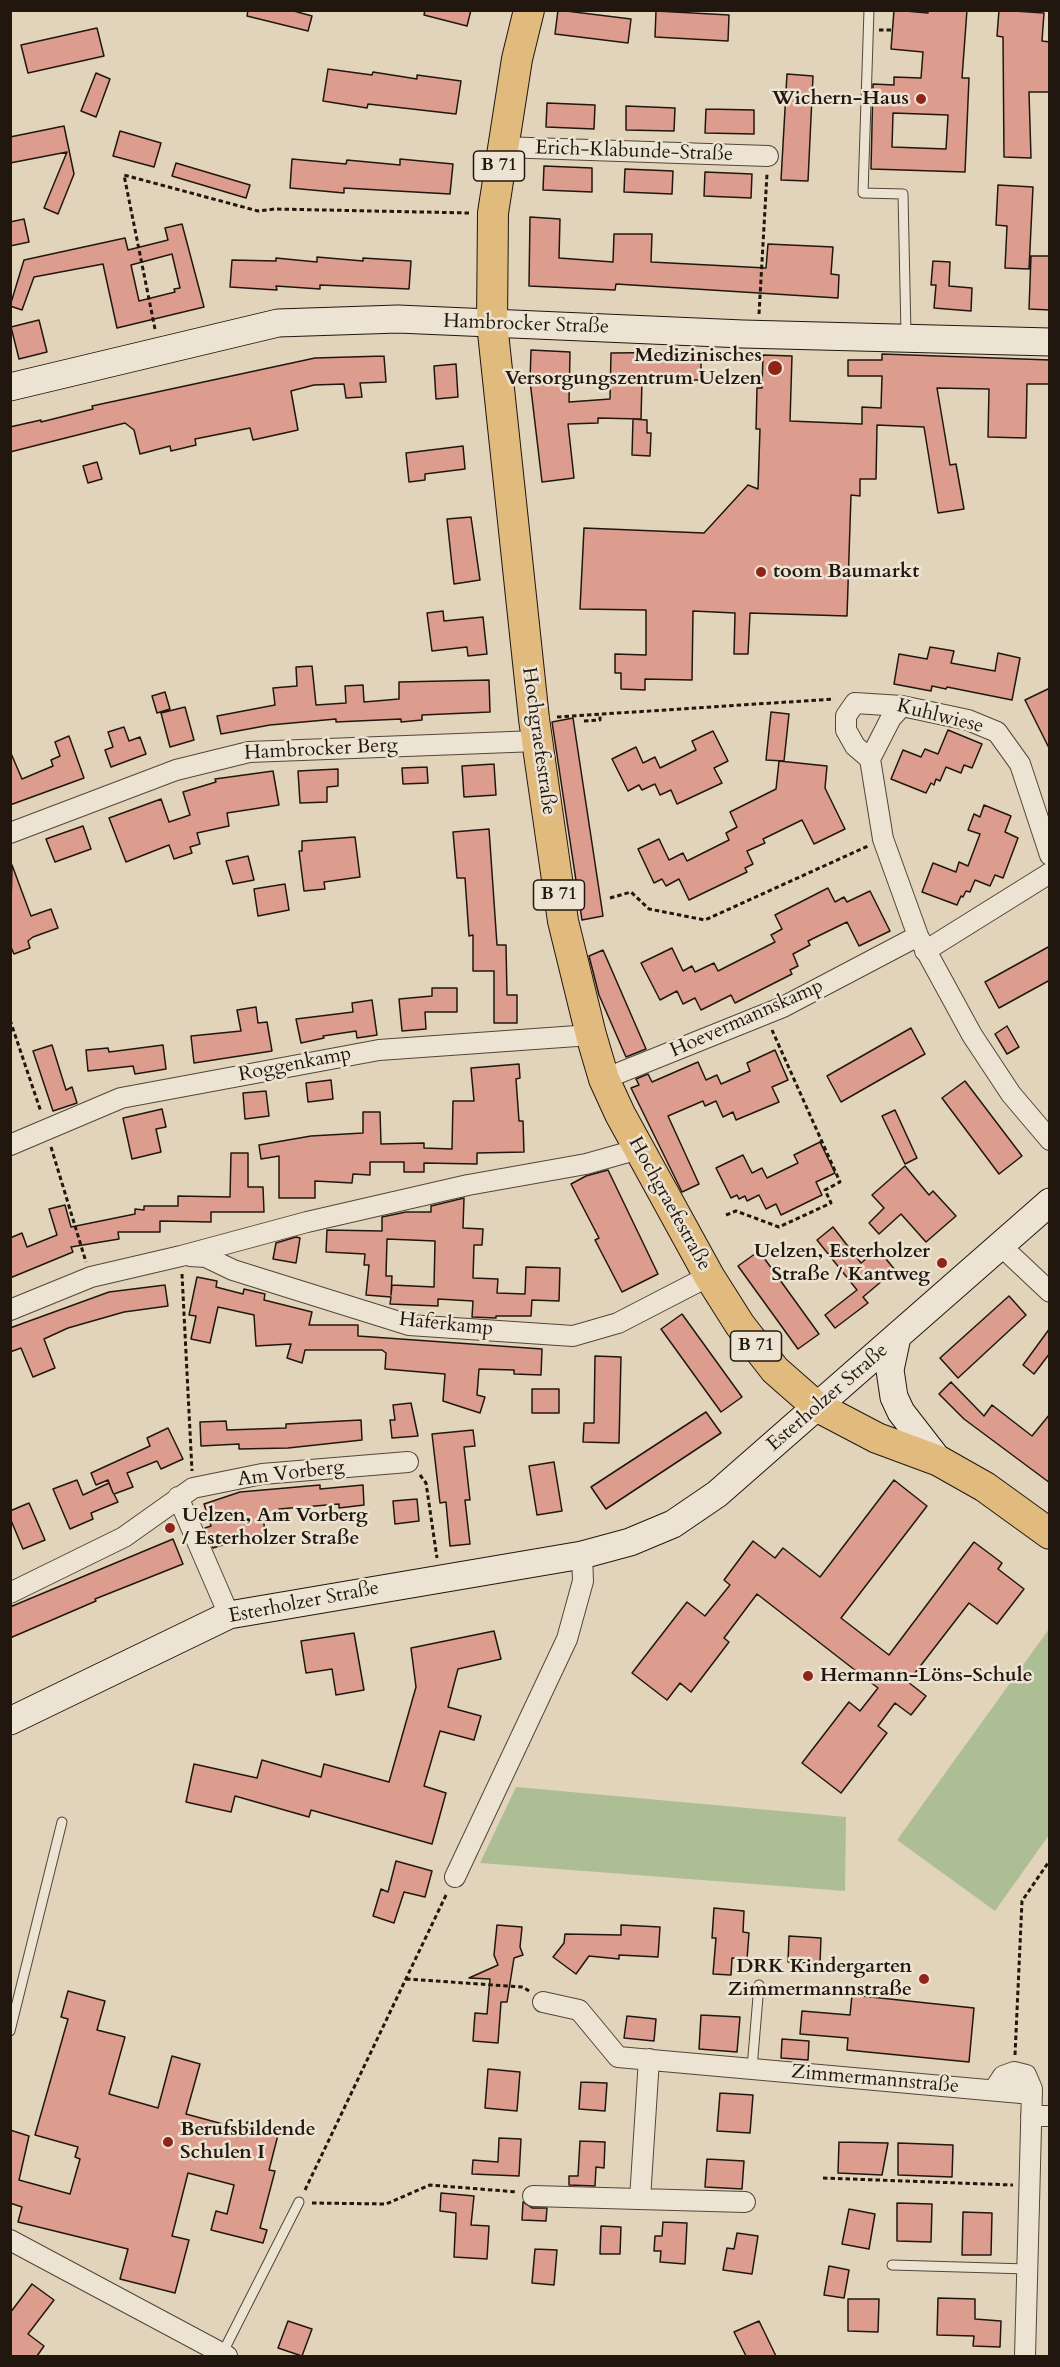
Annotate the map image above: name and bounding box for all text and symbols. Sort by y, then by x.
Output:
place label: Wichern-Haus [772,87,909,111]
marker: Wichern-Haus [914,92,928,106]
street label: Erich-Klabunde-Straße [535,137,733,167]
road number: B 71 [474,151,524,181]
street label: Hambrocker Straße [443,310,609,340]
place label: Medizinisches Versorgungszentrum Uelzen [505,344,762,391]
marker: Medizinisches Versorgungszentrum Uelzen [766,359,784,377]
place label: toom Baumarkt [773,560,919,584]
marker: toom Baumarkt [754,565,768,579]
street label: Hochgraefestraße [516,666,560,816]
street label: Kuhlwiese [894,695,986,739]
street label: Hambrocker Berg [244,734,398,766]
road number: B 71 [534,880,584,910]
street label: Hoevermannskamp [667,974,827,1064]
street label: Roggenkamp [237,1042,353,1088]
street label: Hochgraefestraße [622,1133,716,1275]
place label: Uelzen, Esterholzer Straße / Kantweg [754,1240,930,1287]
marker: Uelzen, Esterholzer Straße / Kantweg [935,1256,949,1270]
street label: Haferkamp [398,1308,494,1342]
road number: B 71 [730,1331,782,1361]
street label: Esterholzer Straße [763,1339,893,1457]
street label: Am Vorberg [236,1456,346,1492]
place label: Uelzen, Am Vorberg / Esterholzer Straße [182,1504,368,1551]
marker: Uelzen, Am Vorberg / Esterholzer Straße [163,1521,177,1535]
street label: Esterholzer Straße [227,1577,381,1629]
place label: Hermann-Löns-Schule [820,1664,1033,1688]
marker: Hermann-Löns-Schule [801,1669,815,1683]
place label: DRK Kindergarten Zimmermannstraße [728,1955,912,2002]
marker: DRK Kindergarten Zimmermannstraße [917,1972,931,1986]
street label: Zimmermannstraße [790,2061,960,2099]
place label: Berufsbildende Schulen I [180,2118,316,2165]
marker: Berufsbildende Schulen I [161,2135,175,2149]

